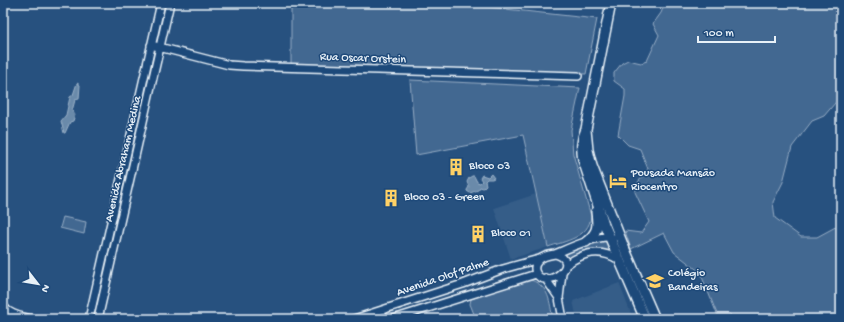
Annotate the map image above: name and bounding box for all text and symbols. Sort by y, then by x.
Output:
scale bar [698,18,775,44]
text: 100 m [703,27,734,41]
street label: Rua Oscar Orstein [320,51,407,68]
street label: Avenida Abraham Medina [103,94,145,223]
building icon: Bloco 03 [446,157,466,177]
place label: Bloco 03 [468,160,510,174]
place label: Pousada Mansão Riocentro [630,167,715,195]
hotel icon: Pousada Mansão Riocentro [608,171,628,191]
building icon: Bloco 03 - Green [381,188,401,208]
place label: Bloco 03 - Green [403,191,485,205]
building icon: Bloco 01 [468,224,488,244]
place label: Bloco 01 [490,227,531,241]
street label: Avenida Olof Palme [395,255,492,300]
north arrow [18,264,58,304]
place label: Colégio Bandeiras [667,267,718,295]
school or university icon: Colégio Bandeiras [645,271,665,291]
text: N [38,282,52,294]

